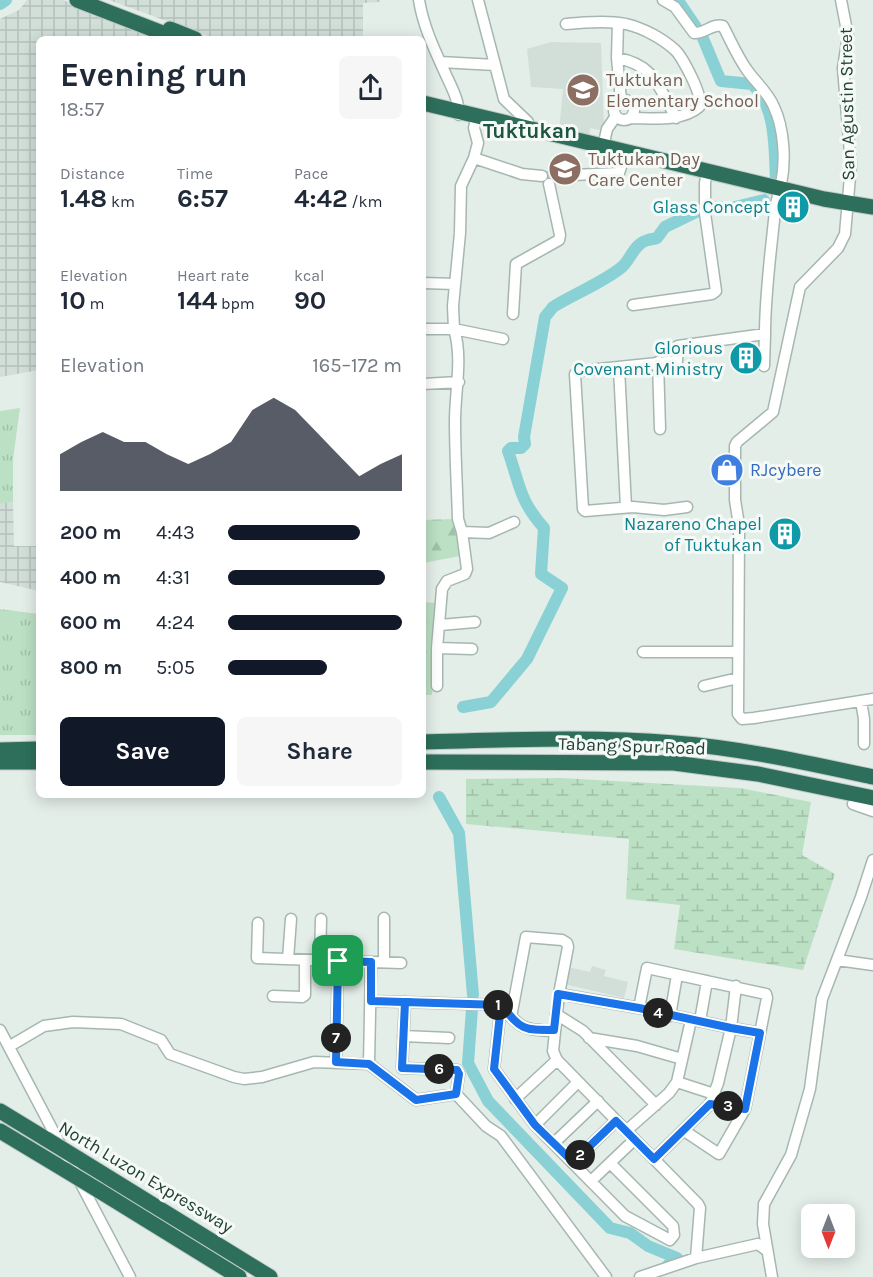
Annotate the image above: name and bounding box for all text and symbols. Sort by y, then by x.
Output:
street label: San Agustin Street [835,27,859,181]
text: Evening run [60,56,248,94]
button: share [339,56,402,119]
place label: Tuktukan Elementary School [606,69,759,112]
school or university icon: Tuktukan Elementary School [565,72,601,108]
text: 18:57 [60,98,104,121]
district label: Tuktukan [483,119,577,143]
place label: Tuktukan Day Care Center [588,148,700,191]
school or university icon: Tuktukan Day Care Center [547,151,583,187]
text: Distance [60,164,125,183]
text: Time [177,164,213,183]
text: Pace [294,164,328,183]
text: 1.48 [60,183,107,214]
text: 6:57 [177,183,228,214]
text: 4:42 [294,183,348,214]
building icon: Glass Concept [775,189,811,225]
text: km [107,192,135,211]
text: /km [348,192,382,211]
place label: Glass Concept [653,196,770,218]
text: Elevation [60,266,128,285]
text: Heart rate [177,266,249,285]
text: kcal [294,266,325,285]
text: 10 [60,285,86,316]
text: 144 [177,285,217,316]
text: 90 [294,285,326,316]
text: m [86,294,105,313]
text: bpm [217,294,255,313]
place label: Glorious Covenant Ministry [573,337,724,380]
building icon: Glorious Covenant Ministry [728,340,764,376]
text: Elevation [60,354,145,377]
text: 165–172 m [312,354,402,377]
shop icon: RJcybere [709,452,745,488]
place label: RJcybere [750,459,822,481]
place label: Nazareno Chapel of Tuktukan [624,513,762,556]
building icon: Nazareno Chapel of Tuktukan [767,516,803,552]
text: 200 m [60,521,121,544]
text: 4:43 [156,521,195,544]
text: 400 m [60,566,121,589]
text: 4:31 [156,566,190,589]
text: 600 m [60,611,121,634]
text: 4:24 [156,611,195,634]
text: 800 m [60,656,122,679]
text: 5:05 [156,656,195,679]
button: Save [60,717,225,786]
button: Share [237,717,402,786]
street label: Tabang Spur Road [558,732,706,760]
pin [312,935,363,986]
icon: arrive [321,944,354,977]
pin: 1 [483,990,513,1020]
text: 1 [495,995,501,1014]
pin: 4 [643,998,673,1028]
text: 4 [653,1003,663,1022]
pin: 7 [321,1023,351,1053]
text: 7 [332,1028,340,1047]
pin: 6 [424,1054,454,1084]
text: 6 [434,1059,444,1078]
pin: 3 [713,1091,743,1121]
text: 3 [723,1096,733,1115]
street label: North Luzon Expressway [55,1116,238,1238]
pin: 2 [565,1140,595,1170]
text: 2 [575,1145,585,1164]
north arrow [801,1204,855,1258]
map controls [801,1204,855,1258]

